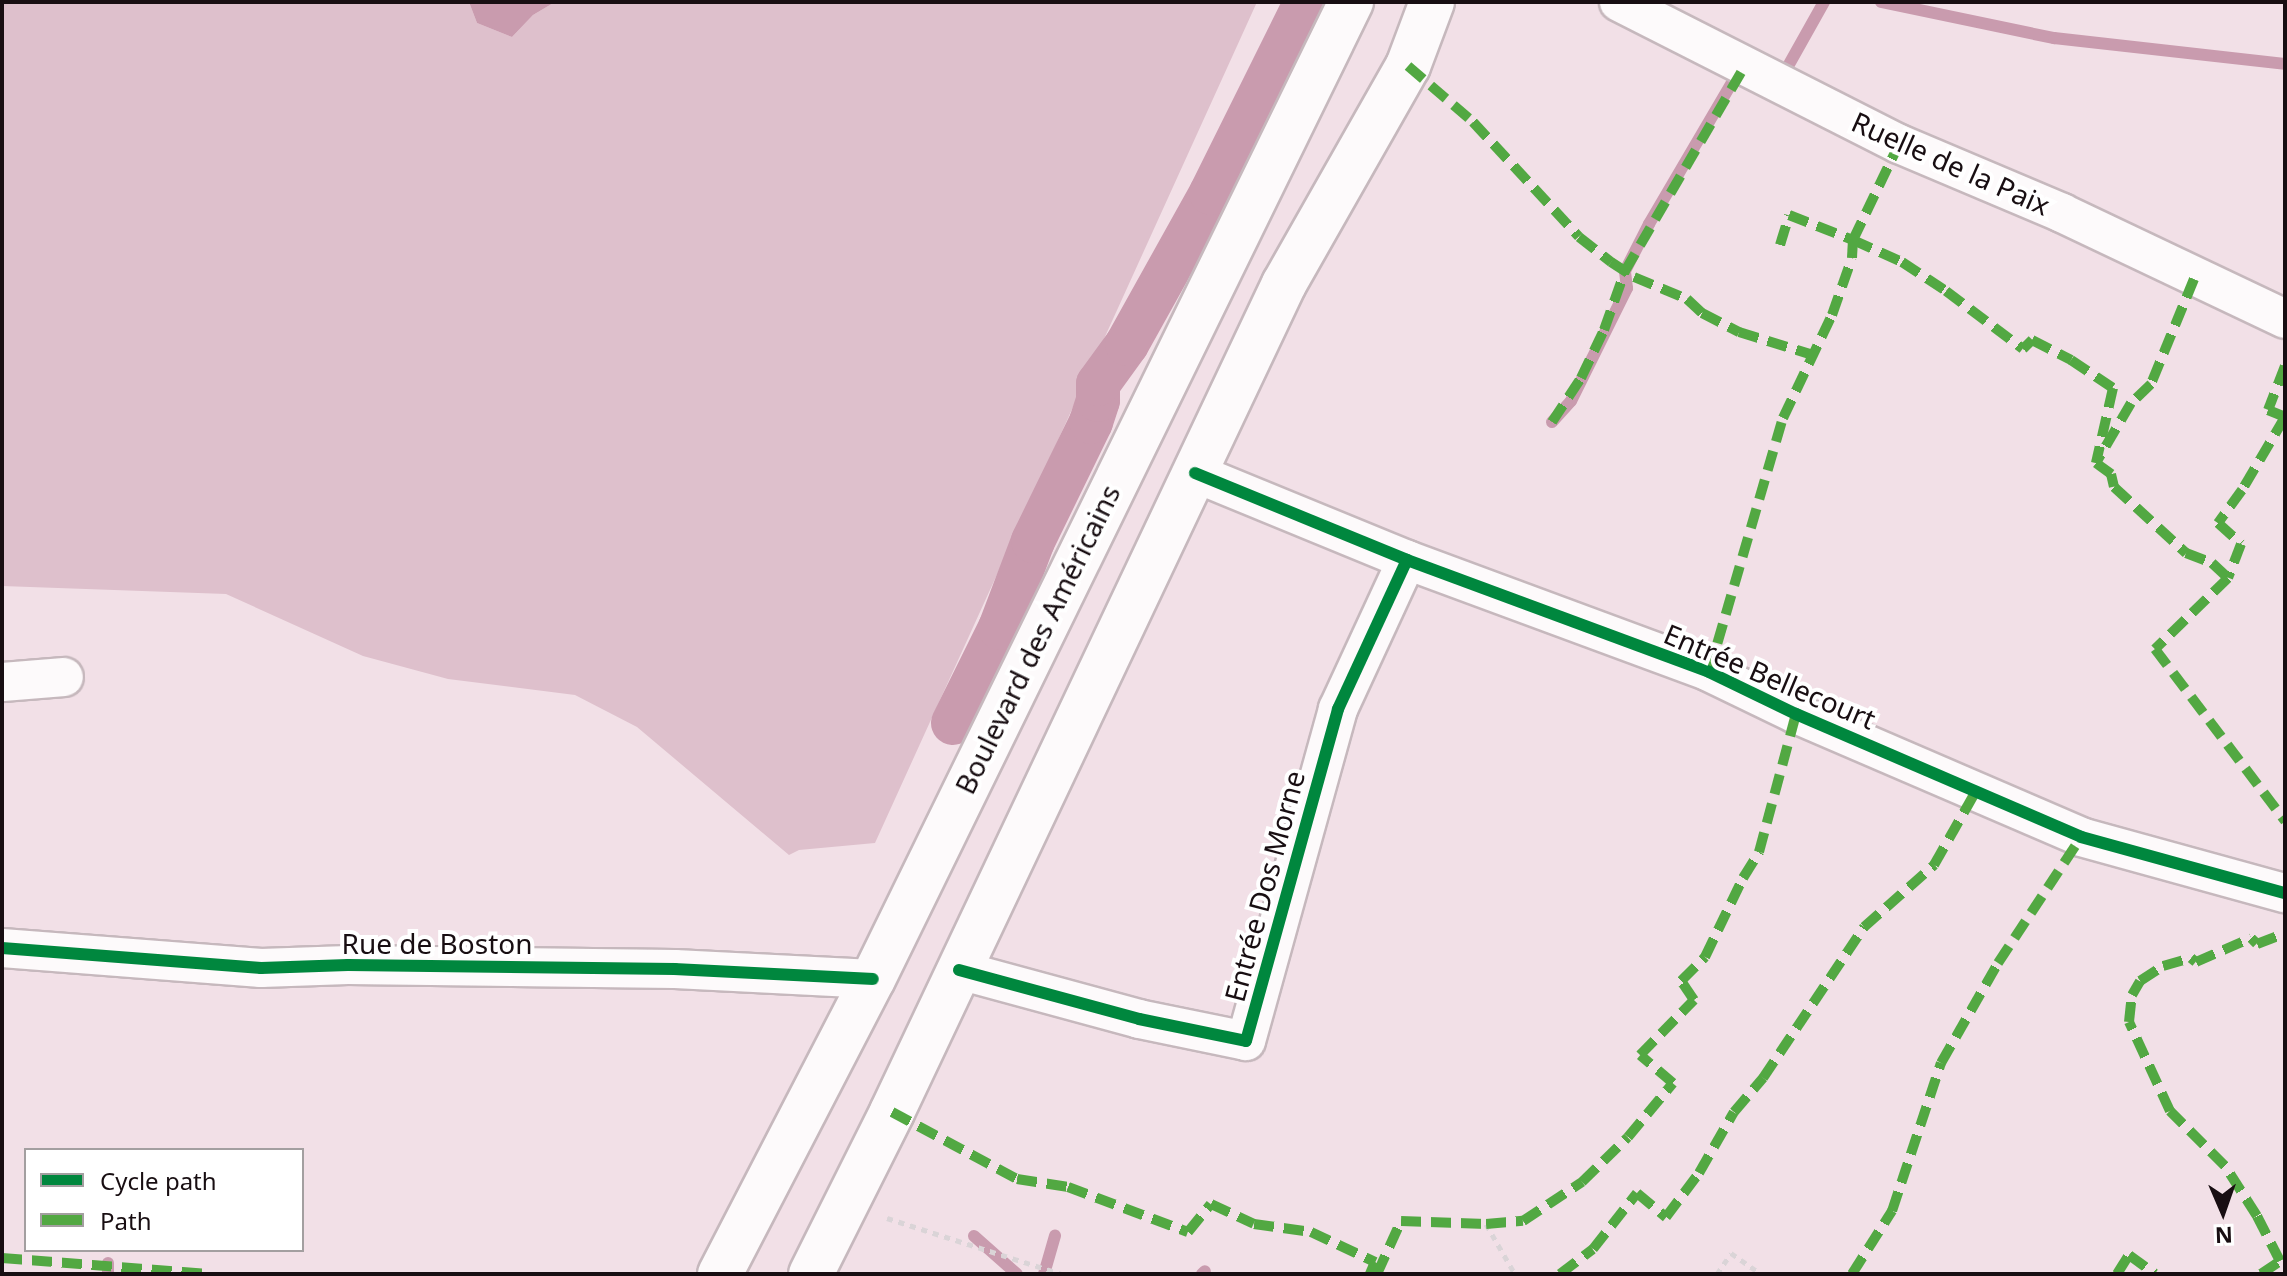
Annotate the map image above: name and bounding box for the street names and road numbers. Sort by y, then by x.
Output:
street label: Ruelle de la Paix [1847,104,2055,222]
street label: Boulevard des Américains [947,479,1127,799]
street label: Entrée Bellecourt [1659,616,1881,736]
street label: Entrée Dos Morne [1217,767,1311,1005]
street label: Rue de Boston [342,926,532,960]

